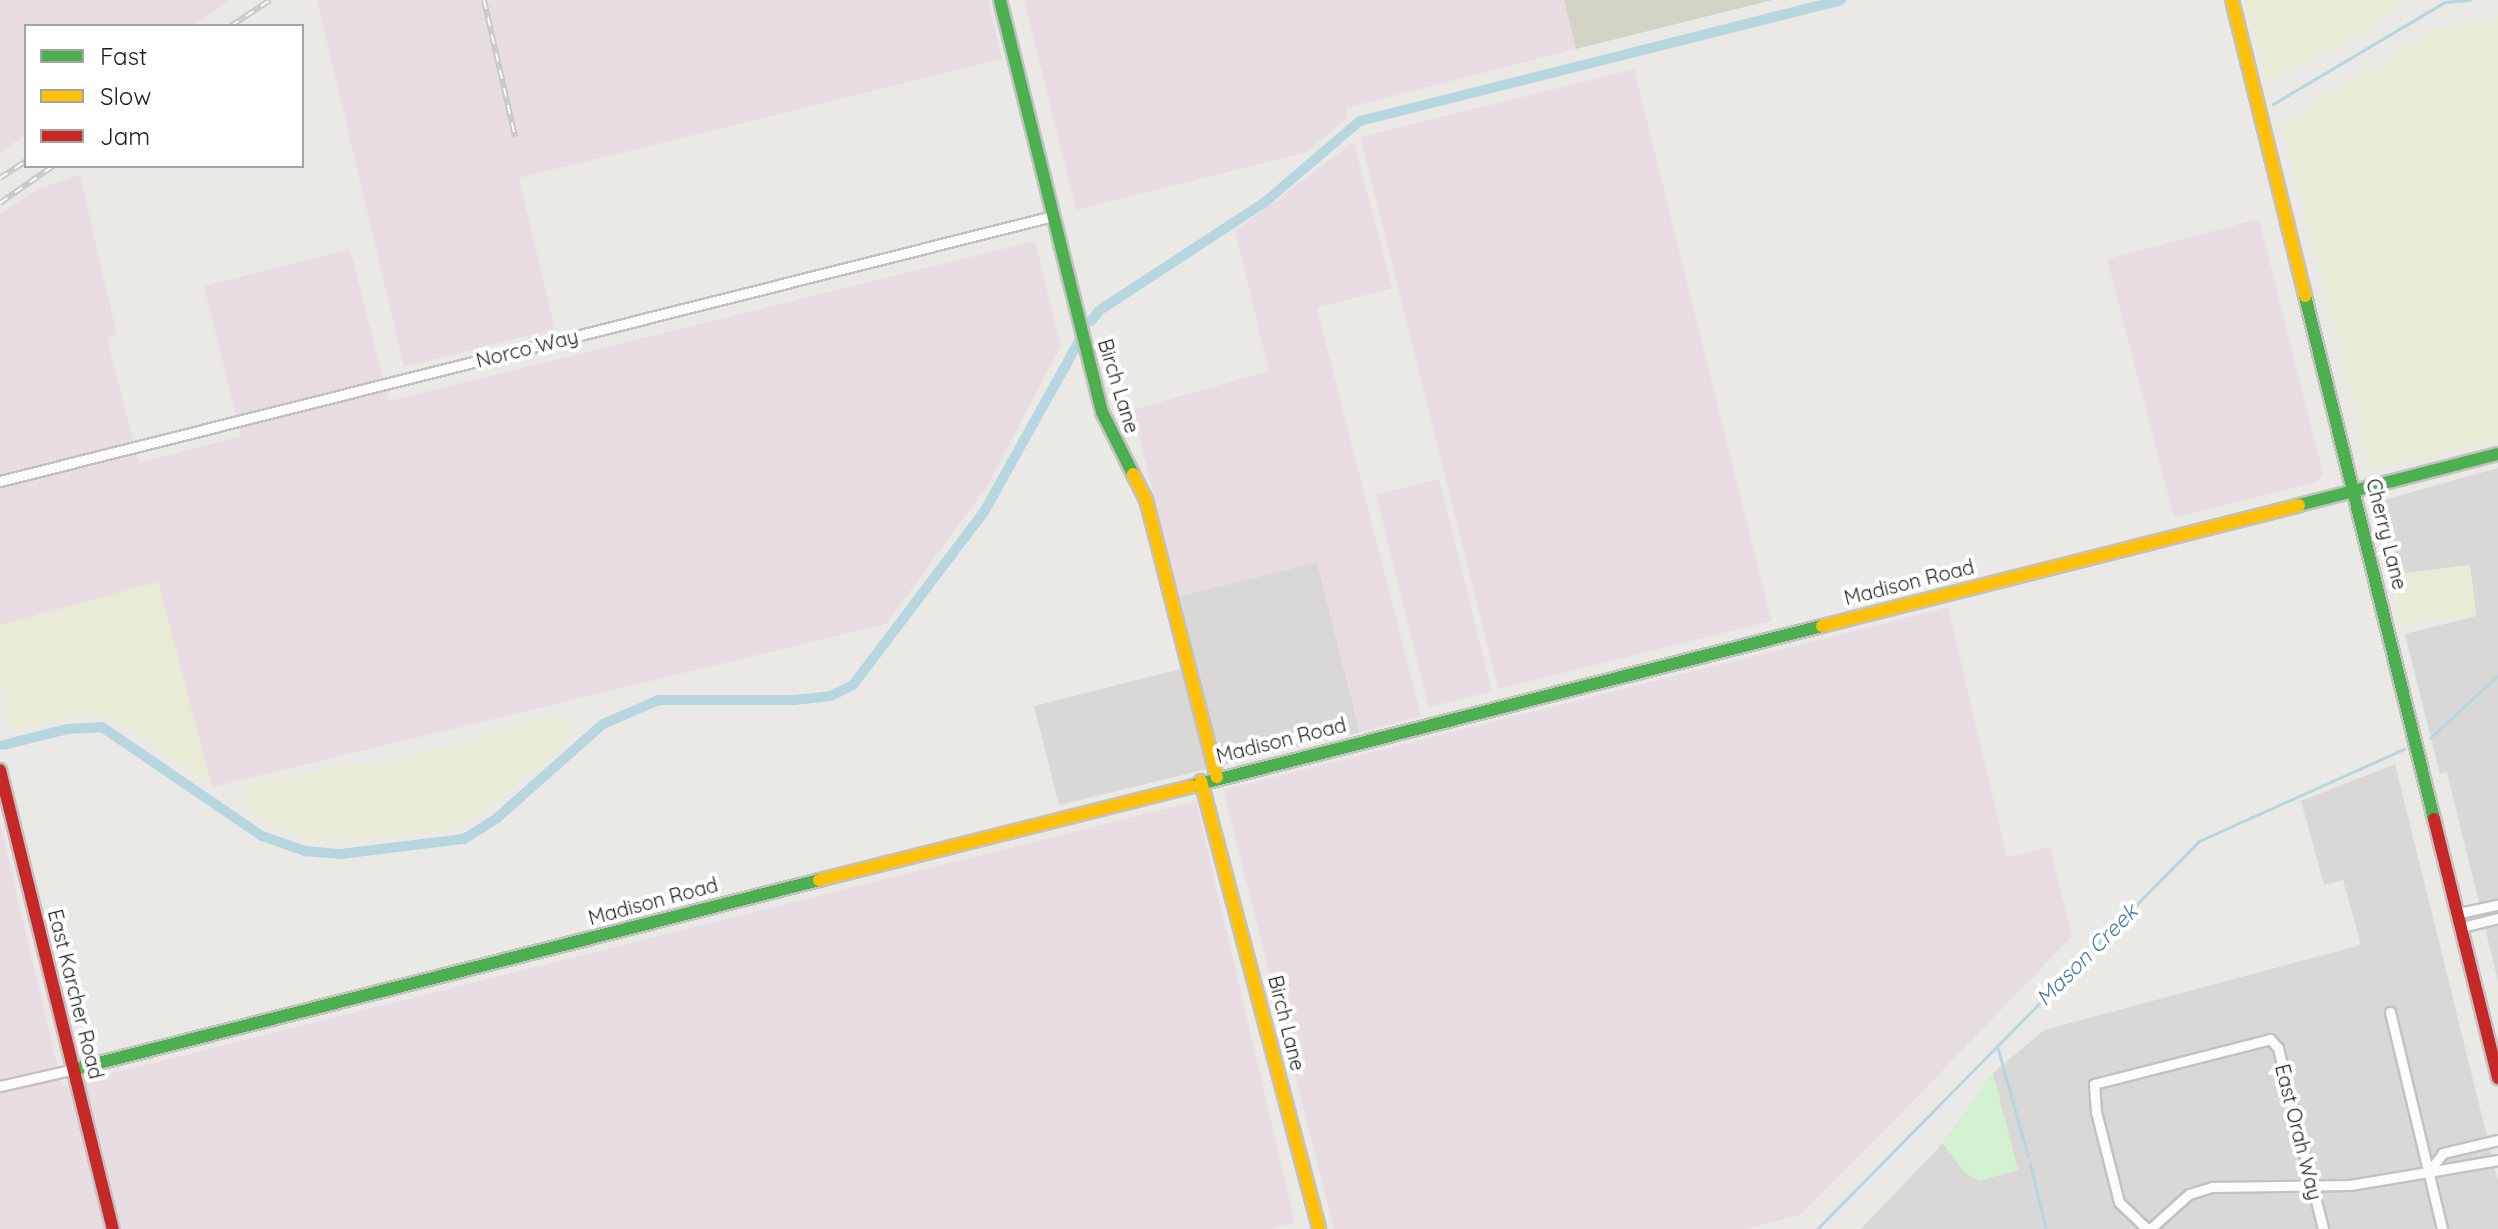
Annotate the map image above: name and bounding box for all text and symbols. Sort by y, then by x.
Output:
legend [24,24,304,168]
text: Fast [100,41,147,71]
text: Slow [100,81,151,111]
text: Jam [100,121,150,151]
street label: Norco Way [473,324,581,372]
street label: Birch Lane [1093,336,1145,436]
street label: Cherry Lane [2362,476,2412,592]
street label: Madison Road [1841,554,1977,610]
street label: Madison Road [1213,712,1349,768]
street label: Madison Road [586,872,720,930]
water label: Mason Creek [2031,899,2143,1011]
street label: East Karcher Road [43,907,109,1081]
street label: Birch Lane [1264,973,1310,1073]
street label: East Orah Way [2270,1061,2328,1203]

